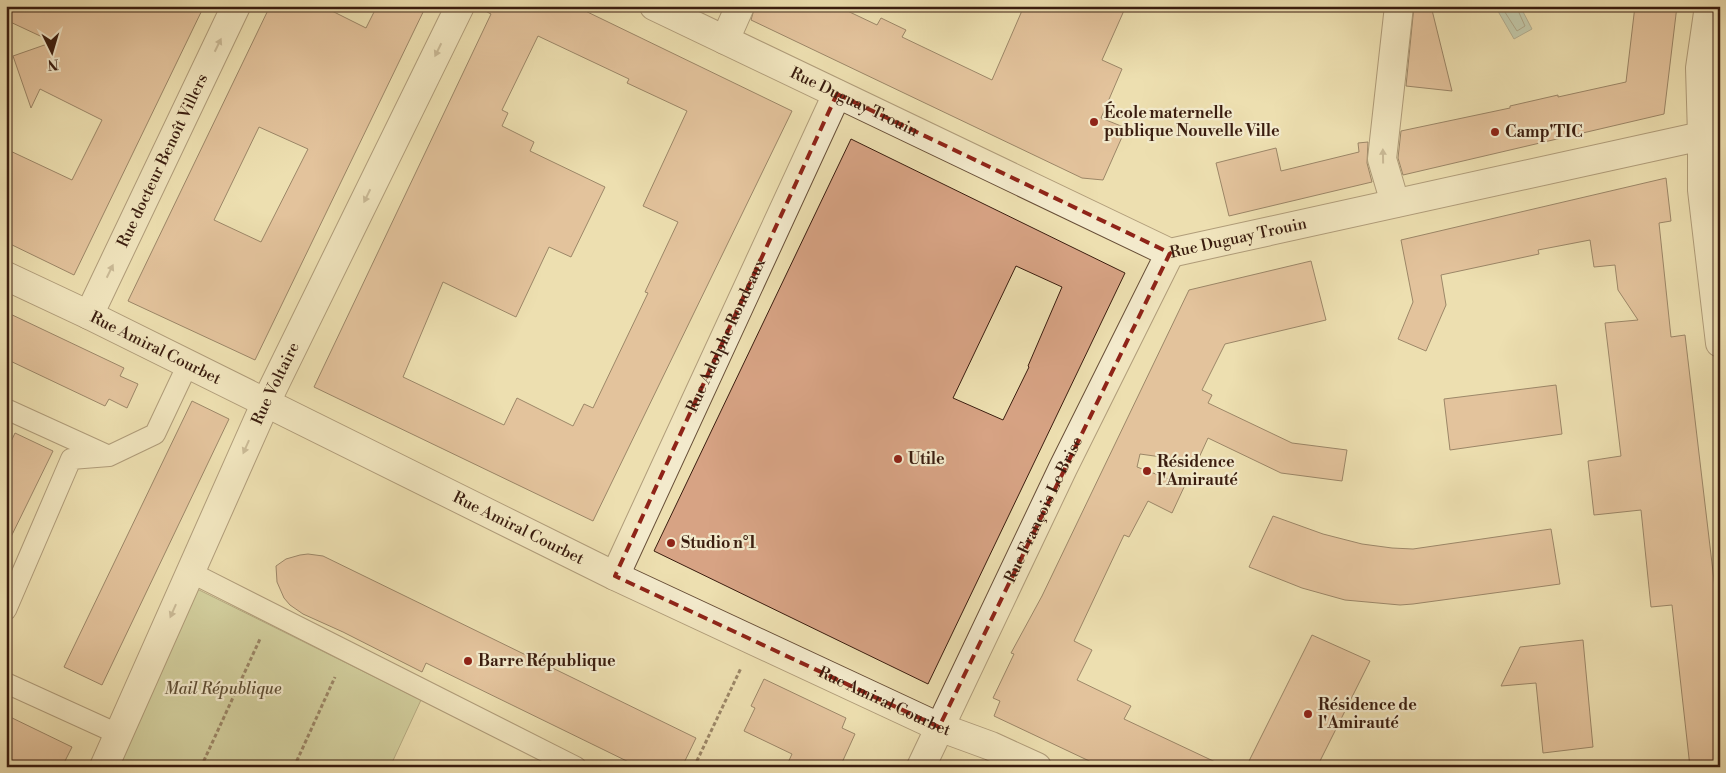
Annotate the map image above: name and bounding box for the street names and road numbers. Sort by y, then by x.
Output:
street label: Rue Duguay Trouin [787,63,922,141]
street label: Rue docteur Benoît Villers [113,70,212,251]
street label: Rue Duguay Trouin [1168,213,1309,263]
street label: Rue Adolphe Rondeaux [682,254,770,415]
street label: Rue Amiral Courbet [87,307,225,389]
street label: Rue Voltaire [247,339,304,428]
street label: Rue François Le Brise [1000,433,1087,586]
street label: Rue Amiral Courbet [450,487,587,569]
street label: Rue Amiral Courbet [815,662,954,740]

